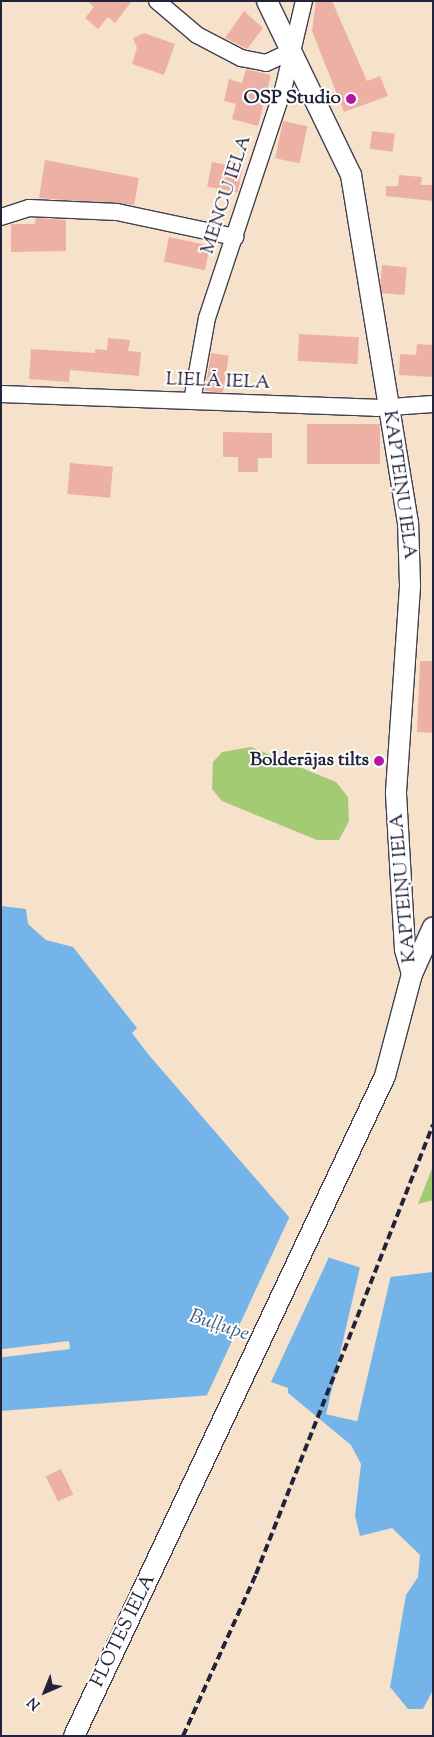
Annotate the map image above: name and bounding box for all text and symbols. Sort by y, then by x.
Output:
place label: OSP Studio [244,88,341,110]
marker: OSP Studio [345,93,357,105]
street label: MENCU IELA [197,133,257,257]
street label: LIELĀ IELA [165,369,271,395]
street label: KAPTEIŅU IELA [377,409,421,561]
place label: Bolderājas tilts [250,750,369,772]
marker: Bolderājas tilts [373,755,385,767]
street label: KAPTEIŅU IELA [386,812,422,964]
water label: Buļļupe [186,1305,252,1347]
street label: FLOTES IELA [87,1571,161,1691]
north arrow [20,1667,70,1717]
text: N [24,1692,46,1714]

